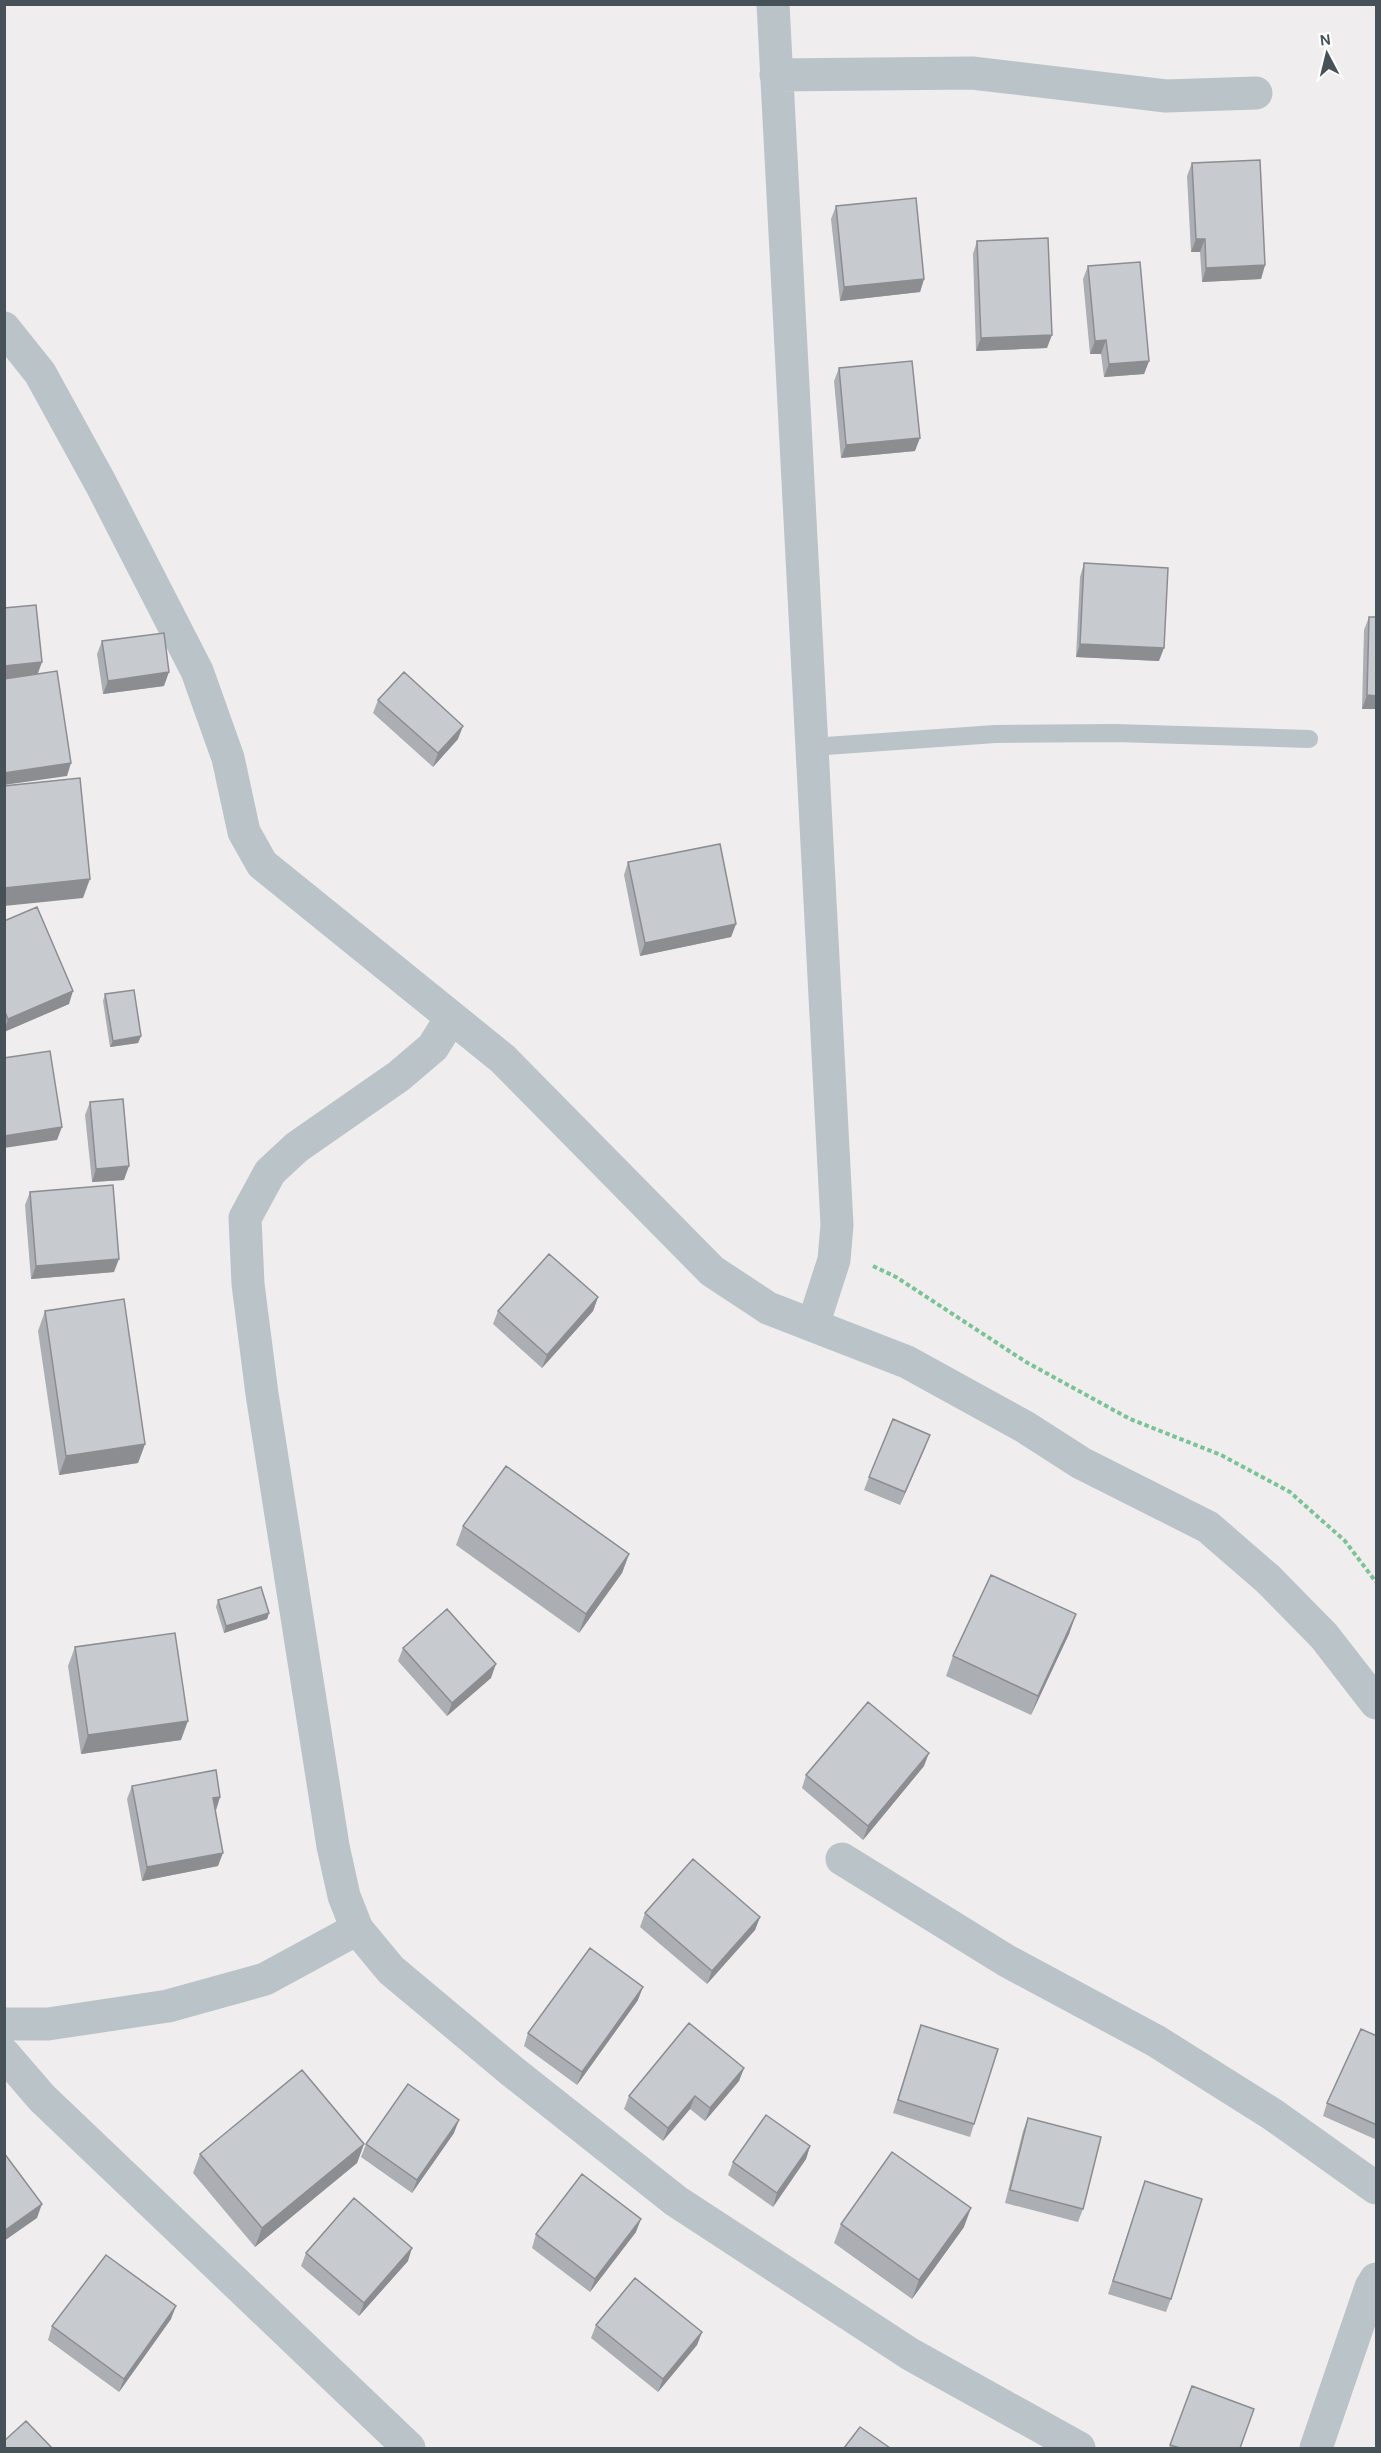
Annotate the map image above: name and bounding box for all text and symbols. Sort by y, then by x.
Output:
north arrow [1297,24,1357,84]
text: N [1318,29,1332,50]

